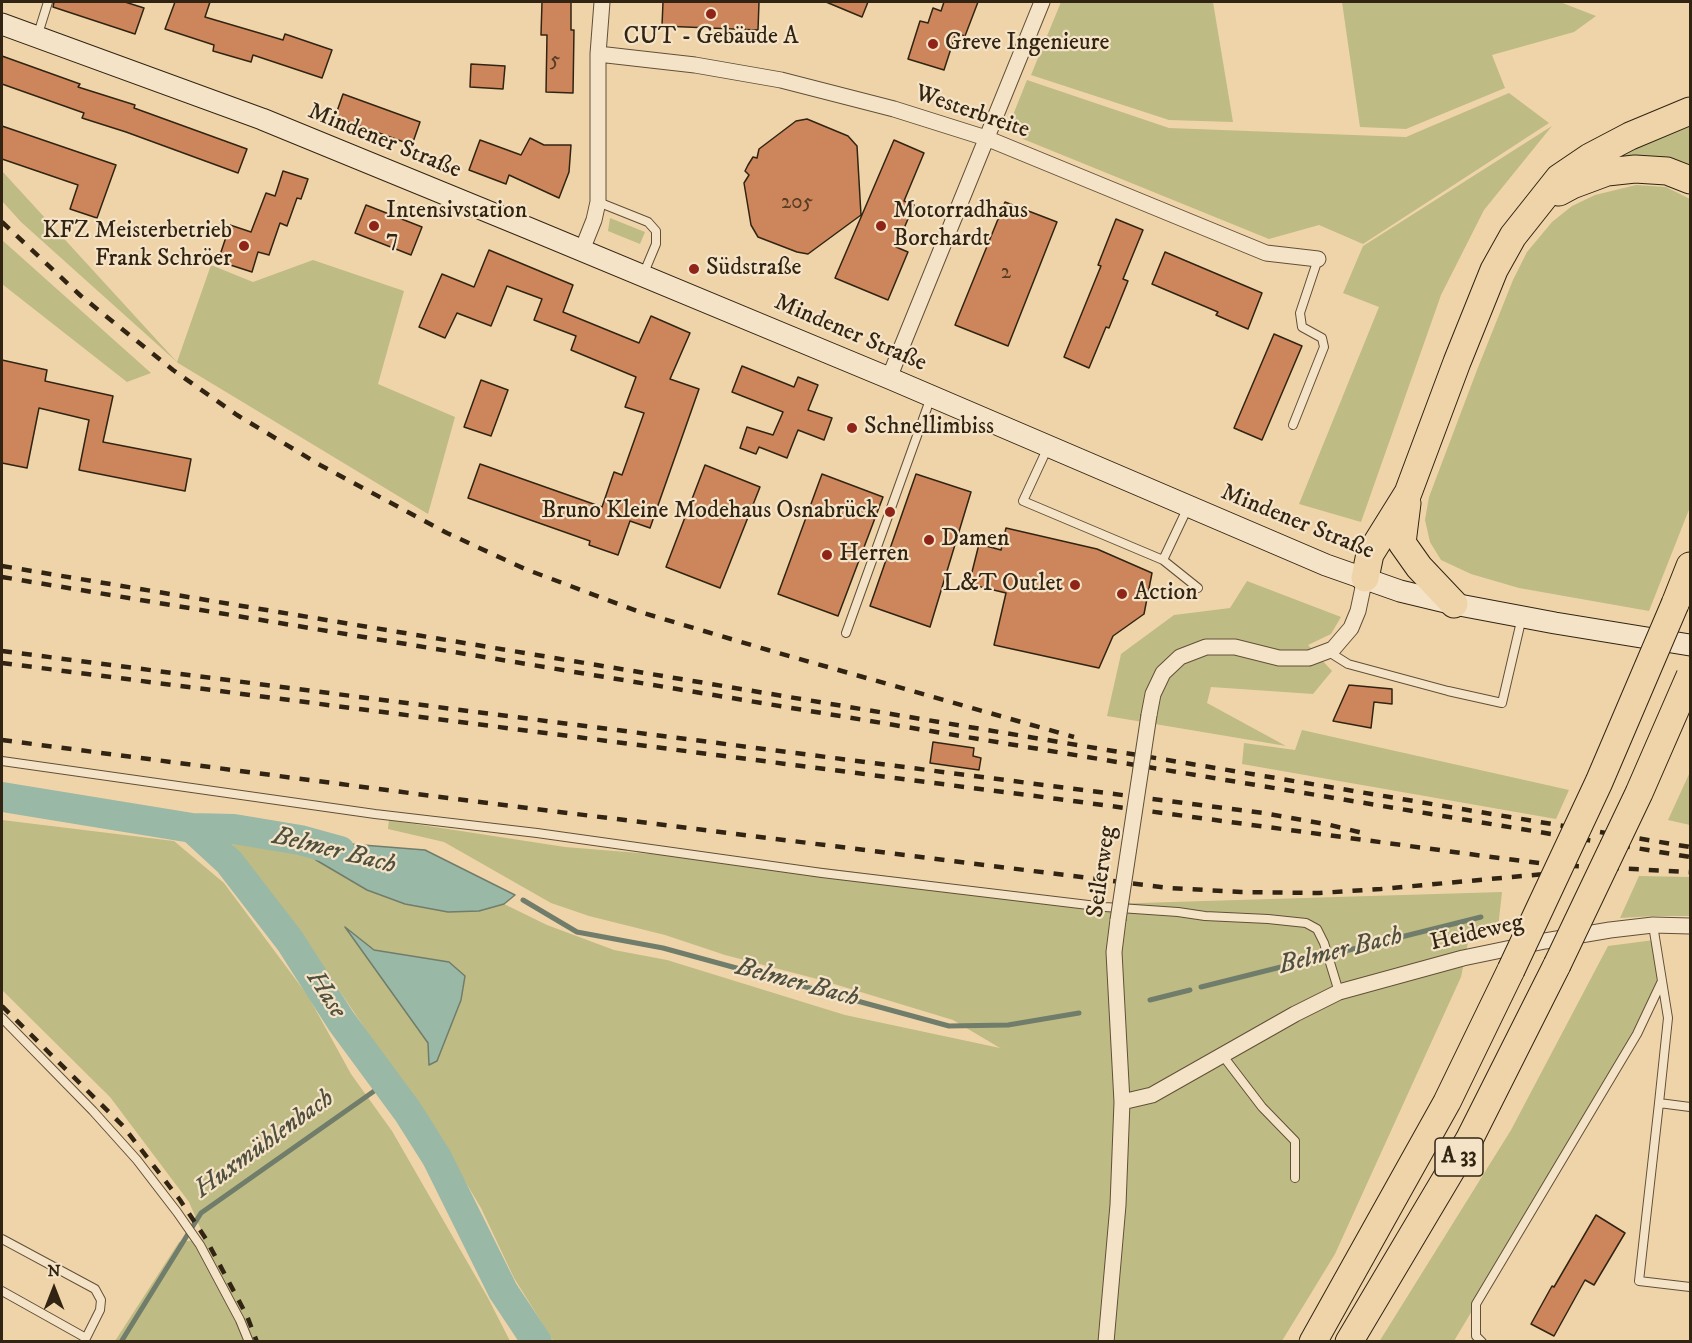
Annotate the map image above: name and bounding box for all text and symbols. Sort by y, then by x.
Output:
marker: CUT - Gebäude A [704,7,718,21]
place label: CUT - Gebäude A [624,24,798,52]
place label: Greve Ingenieure [945,30,1109,58]
marker: Greve Ingenieure [926,37,940,51]
house number: 5 [550,49,560,75]
street label: Westerbreite [911,80,1033,146]
street label: Mindener Straße [303,98,465,186]
house number: 205 [781,191,813,217]
place label: Intensivstation 7 [386,198,527,254]
place label: Motorradhaus Borchardt [893,198,1028,254]
place label: KFZ Meisterbetrieb Frank Schröer [42,218,232,274]
marker: Intensivstation 7 [367,219,381,233]
marker: Motorradhaus Borchardt [874,219,888,233]
marker: KFZ Meisterbetrieb Frank Schröer [237,239,251,253]
place label: Südstraße [706,255,801,283]
house number: 2 [1001,261,1011,287]
marker: Südstraße [687,262,701,276]
street label: Mindener Straße [769,289,931,379]
place label: Schnellimbiss [864,414,994,442]
marker: Schnellimbiss [845,421,859,435]
street label: Mindener Straße [1216,479,1378,567]
place label: Bruno Kleine Modehaus Osnabrück [541,498,878,526]
marker: Bruno Kleine Modehaus Osnabrück [883,505,897,519]
place label: Damen [941,526,1010,554]
marker: Damen [922,533,936,547]
place label: Herren [839,541,909,569]
marker: Herren [820,548,834,562]
place label: L&T Outlet [943,571,1063,599]
marker: L&T Outlet [1068,578,1082,592]
place label: Action [1134,580,1198,608]
marker: Action [1115,587,1129,601]
water label: Belmer Bach [269,822,399,882]
street label: Seilerweg [1082,825,1124,919]
street label: Heideweg [1428,909,1526,959]
water label: Belmer Bach [1276,922,1406,982]
water label: Belmer Bach [732,953,862,1015]
water label: Hase [298,965,352,1025]
water label: Huxmühlenbach [189,1084,341,1206]
road number: A 33 [1435,1138,1483,1176]
north arrow [24,1259,84,1319]
text: N [47,1261,61,1281]

